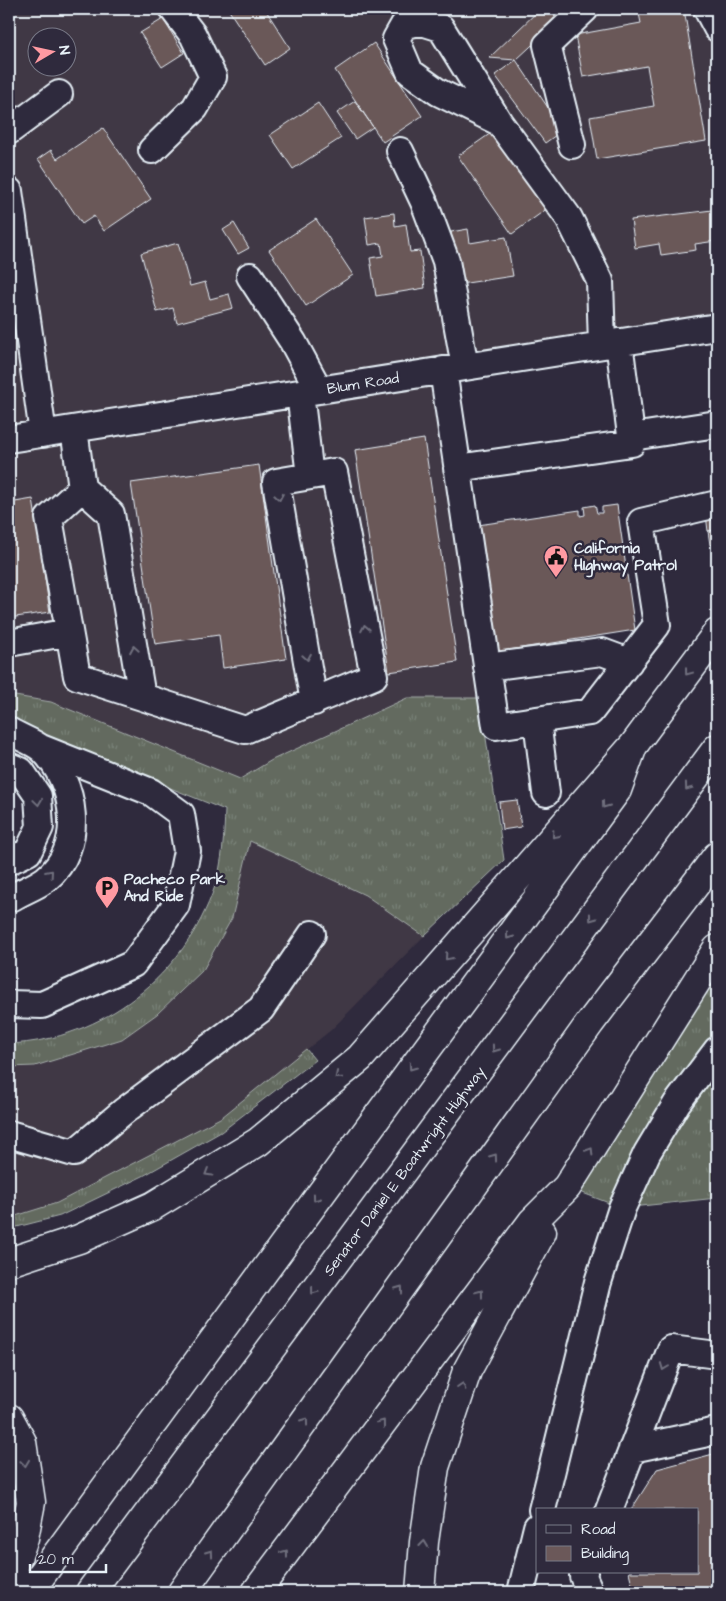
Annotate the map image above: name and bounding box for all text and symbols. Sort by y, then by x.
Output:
north arrow [28,28,78,78]
text: N [53,44,74,56]
street label: Blum Road [325,367,401,400]
one-way arrow [273,492,283,501]
place label: California HIghway Patrol [574,538,677,578]
public building icon: California HIghway Patrol [543,544,569,578]
one-way arrow [360,624,370,632]
one-way arrow [129,644,139,653]
one-way arrow [301,652,311,661]
one-way arrow [685,666,694,676]
one-way arrow [685,781,694,791]
one-way arrow [32,798,43,806]
one-way arrow [602,799,611,809]
one-way arrow [551,829,560,838]
place label: Pacheco Park And Ride [124,869,226,907]
one-way arrow [44,870,53,879]
parking icon: Pacheco Park And Ride [94,875,120,909]
one-way arrow [589,912,597,921]
one-way arrow [506,930,514,939]
one-way arrow [445,952,454,961]
one-way arrow [492,1043,501,1053]
one-way arrow [409,1061,418,1071]
street label: Senator Daniel E Boatwright Highway [319,1062,491,1281]
one-way arrow [335,1071,344,1079]
one-way arrow [583,1147,593,1156]
one-way arrow [488,1153,497,1163]
one-way arrow [204,1166,213,1176]
one-way arrow [314,1192,322,1201]
one-way arrow [312,1285,320,1294]
one-way arrow [394,1286,402,1295]
one-way arrow [474,1290,482,1299]
one-way arrow [660,1362,670,1371]
one-way arrow [456,1383,466,1391]
one-way arrow [299,1417,308,1427]
one-way arrow [377,1420,385,1429]
one-way arrow [20,1459,30,1468]
legend [536,1508,698,1574]
text: Road [581,1519,616,1540]
one-way arrow [418,1539,429,1547]
scale bar [30,1541,106,1573]
text: Building [581,1543,629,1565]
text: 20 m [38,1549,74,1570]
one-way arrow [204,1549,213,1559]
one-way arrow [279,1549,288,1559]

